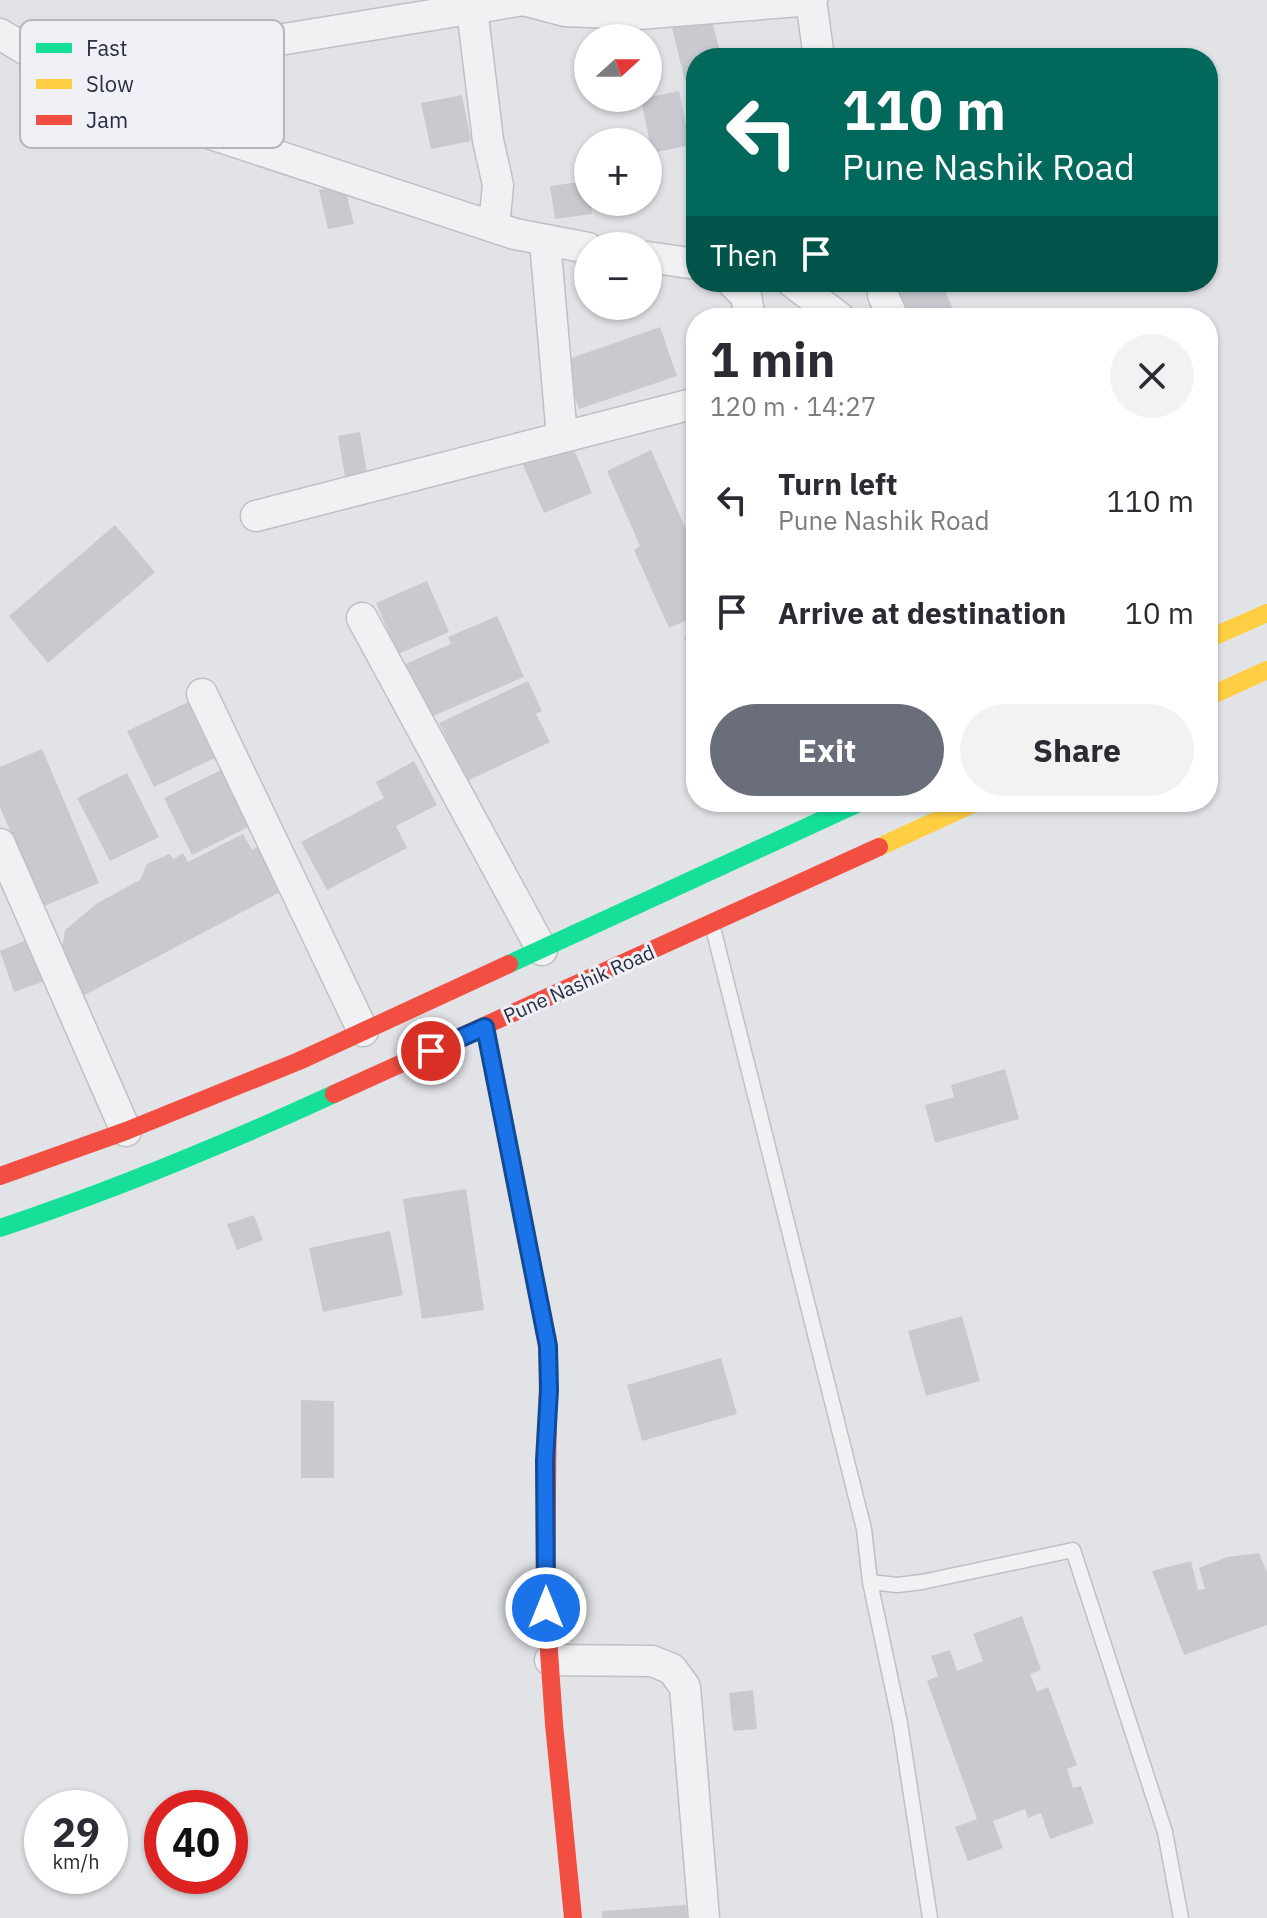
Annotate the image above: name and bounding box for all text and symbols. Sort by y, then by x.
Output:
legend [20,20,284,148]
north arrow [574,24,662,112]
map controls [574,24,662,320]
text: Fast [86,33,127,62]
text: Slow [86,69,134,98]
text: 110 m [842,73,1006,145]
icon: left [710,80,814,184]
text: Jam [86,105,128,134]
button: + [574,128,662,216]
text: Pune Nashik Road [842,143,1135,190]
button: − [574,232,662,320]
icon: arrive [794,232,838,276]
text: Then [710,235,778,274]
text: 1 min [710,328,835,390]
button: close [1110,334,1194,418]
text: 120 m · 14:27 [710,389,876,423]
text: Turn left [778,464,897,503]
icon: left [710,478,754,522]
text: 110 m [1107,481,1194,520]
text: Pune Nashik Road [778,503,990,537]
icon: arrive [710,590,754,634]
text: Arrive at destination [778,593,1066,632]
text: 10 m [1125,593,1194,632]
button: Exit [710,704,944,796]
button: Share [960,704,1194,796]
street label: Pune Nashik Road [499,938,659,1029]
pin [397,1017,465,1085]
icon: arrive [409,1029,453,1073]
position arrow [504,1566,588,1650]
speed limit sign: 40 [144,1790,248,1894]
text: 29 [52,1806,100,1858]
text: km/h [52,1848,100,1875]

